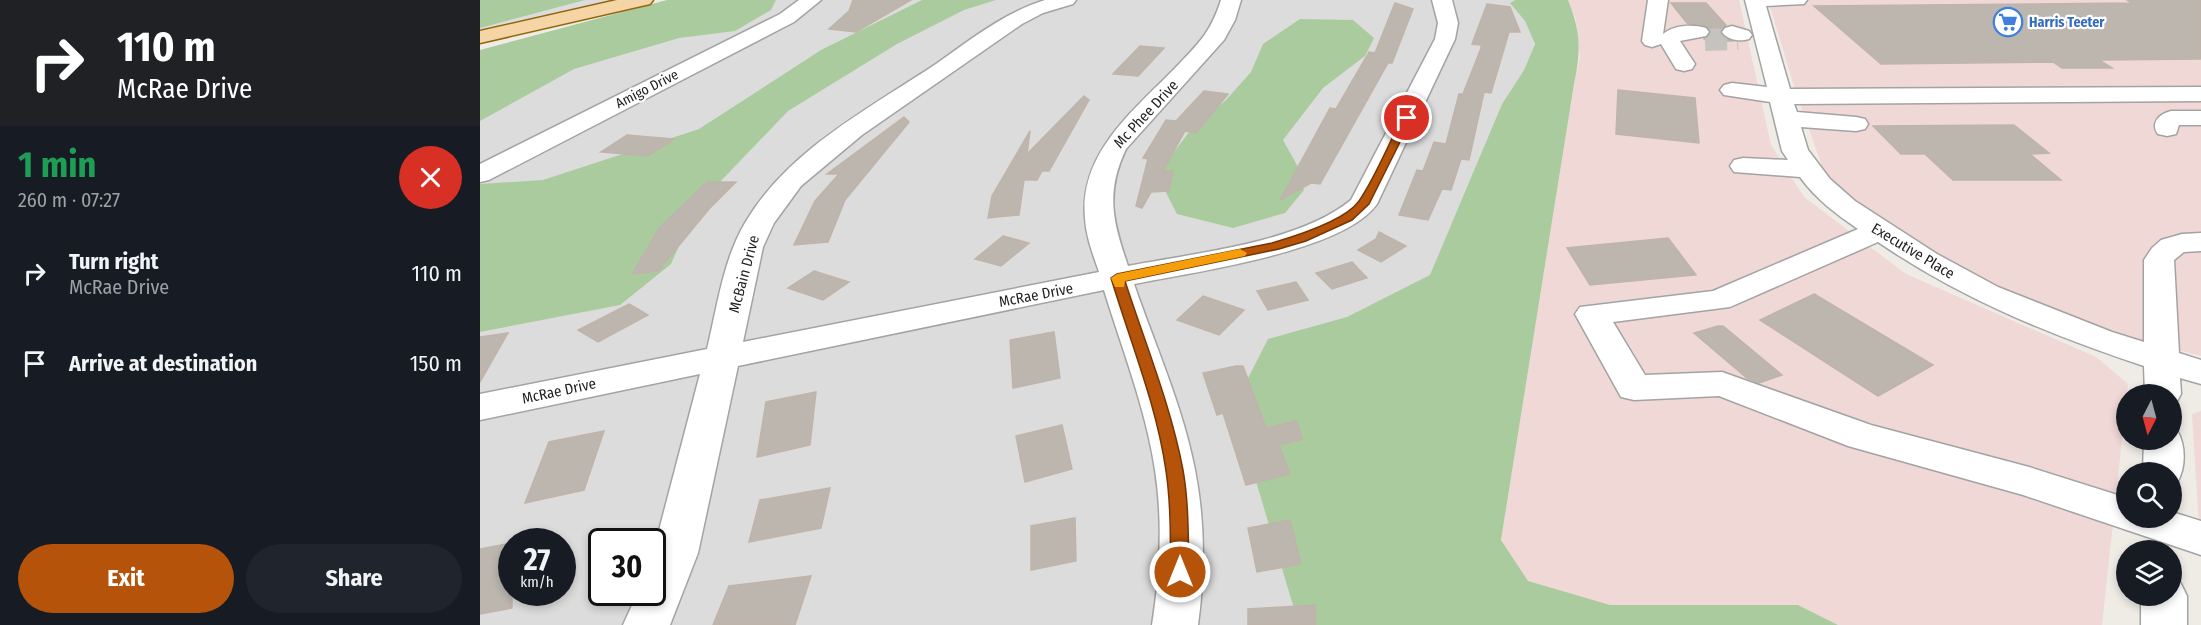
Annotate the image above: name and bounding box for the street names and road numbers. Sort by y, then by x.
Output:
street label: Amigo Drive [613,66,681,112]
street label: Mc Phee Drive [1110,76,1182,152]
street label: Executive Place [1868,219,1958,283]
street label: McBain Drive [725,233,763,315]
street label: McRae Drive [997,279,1075,311]
street label: McRae Drive [520,374,598,408]

